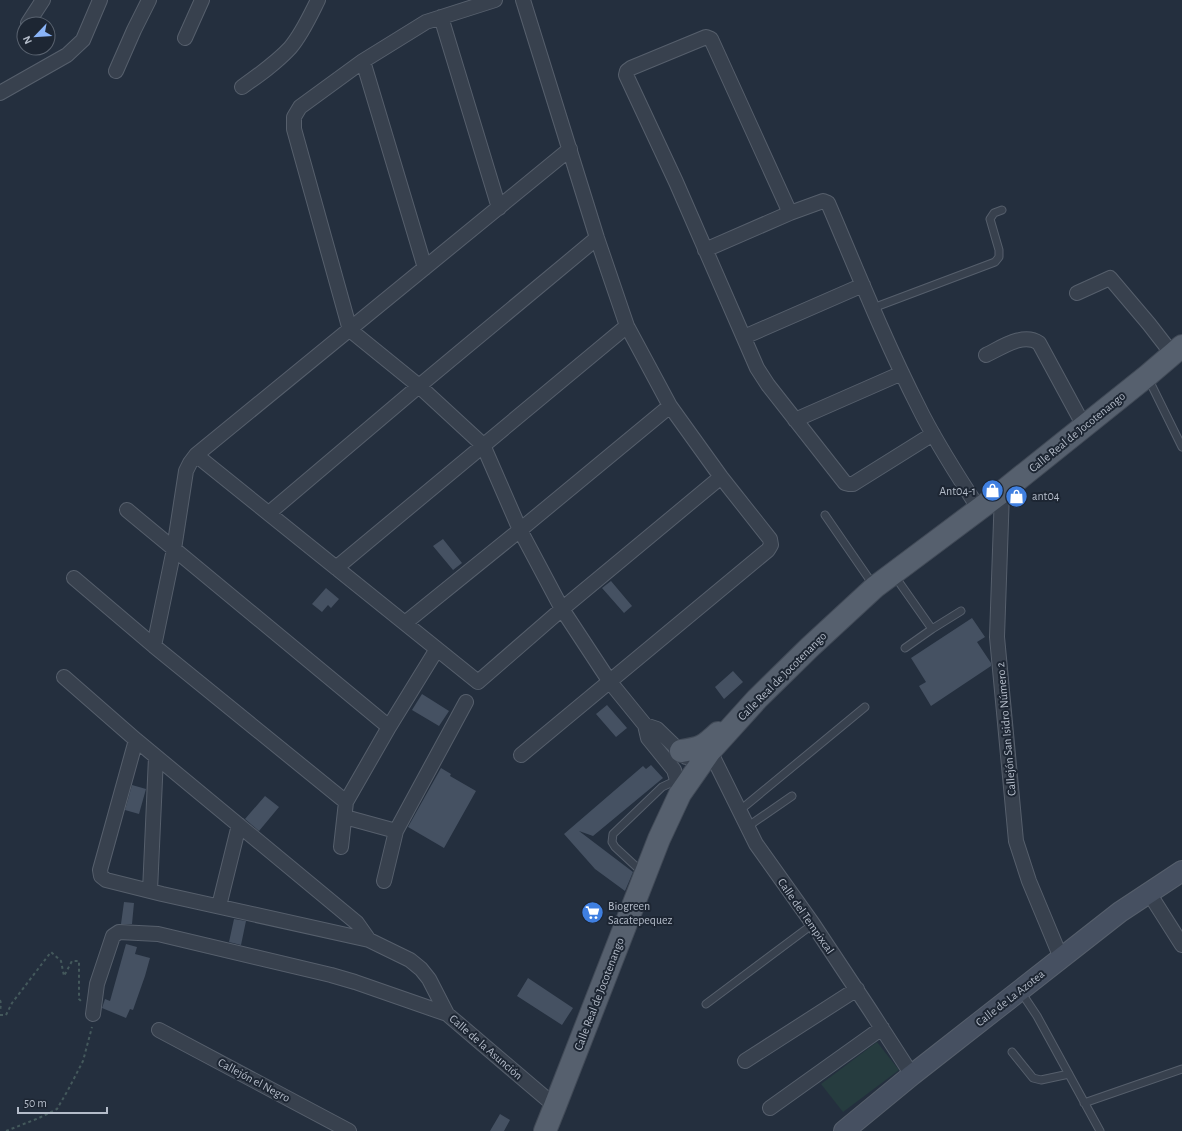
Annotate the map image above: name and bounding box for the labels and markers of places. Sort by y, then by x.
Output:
shop icon: Ant04-1 [979,478,1005,504]
shop icon: ant04 [1004,483,1030,509]
place label: Ant04-1 [939,485,976,497]
place label: ant04 [1032,490,1060,502]
supermarket icon: Biogreen Sacatepequez [579,900,605,926]
place label: Biogreen Sacatepequez [608,900,673,926]

